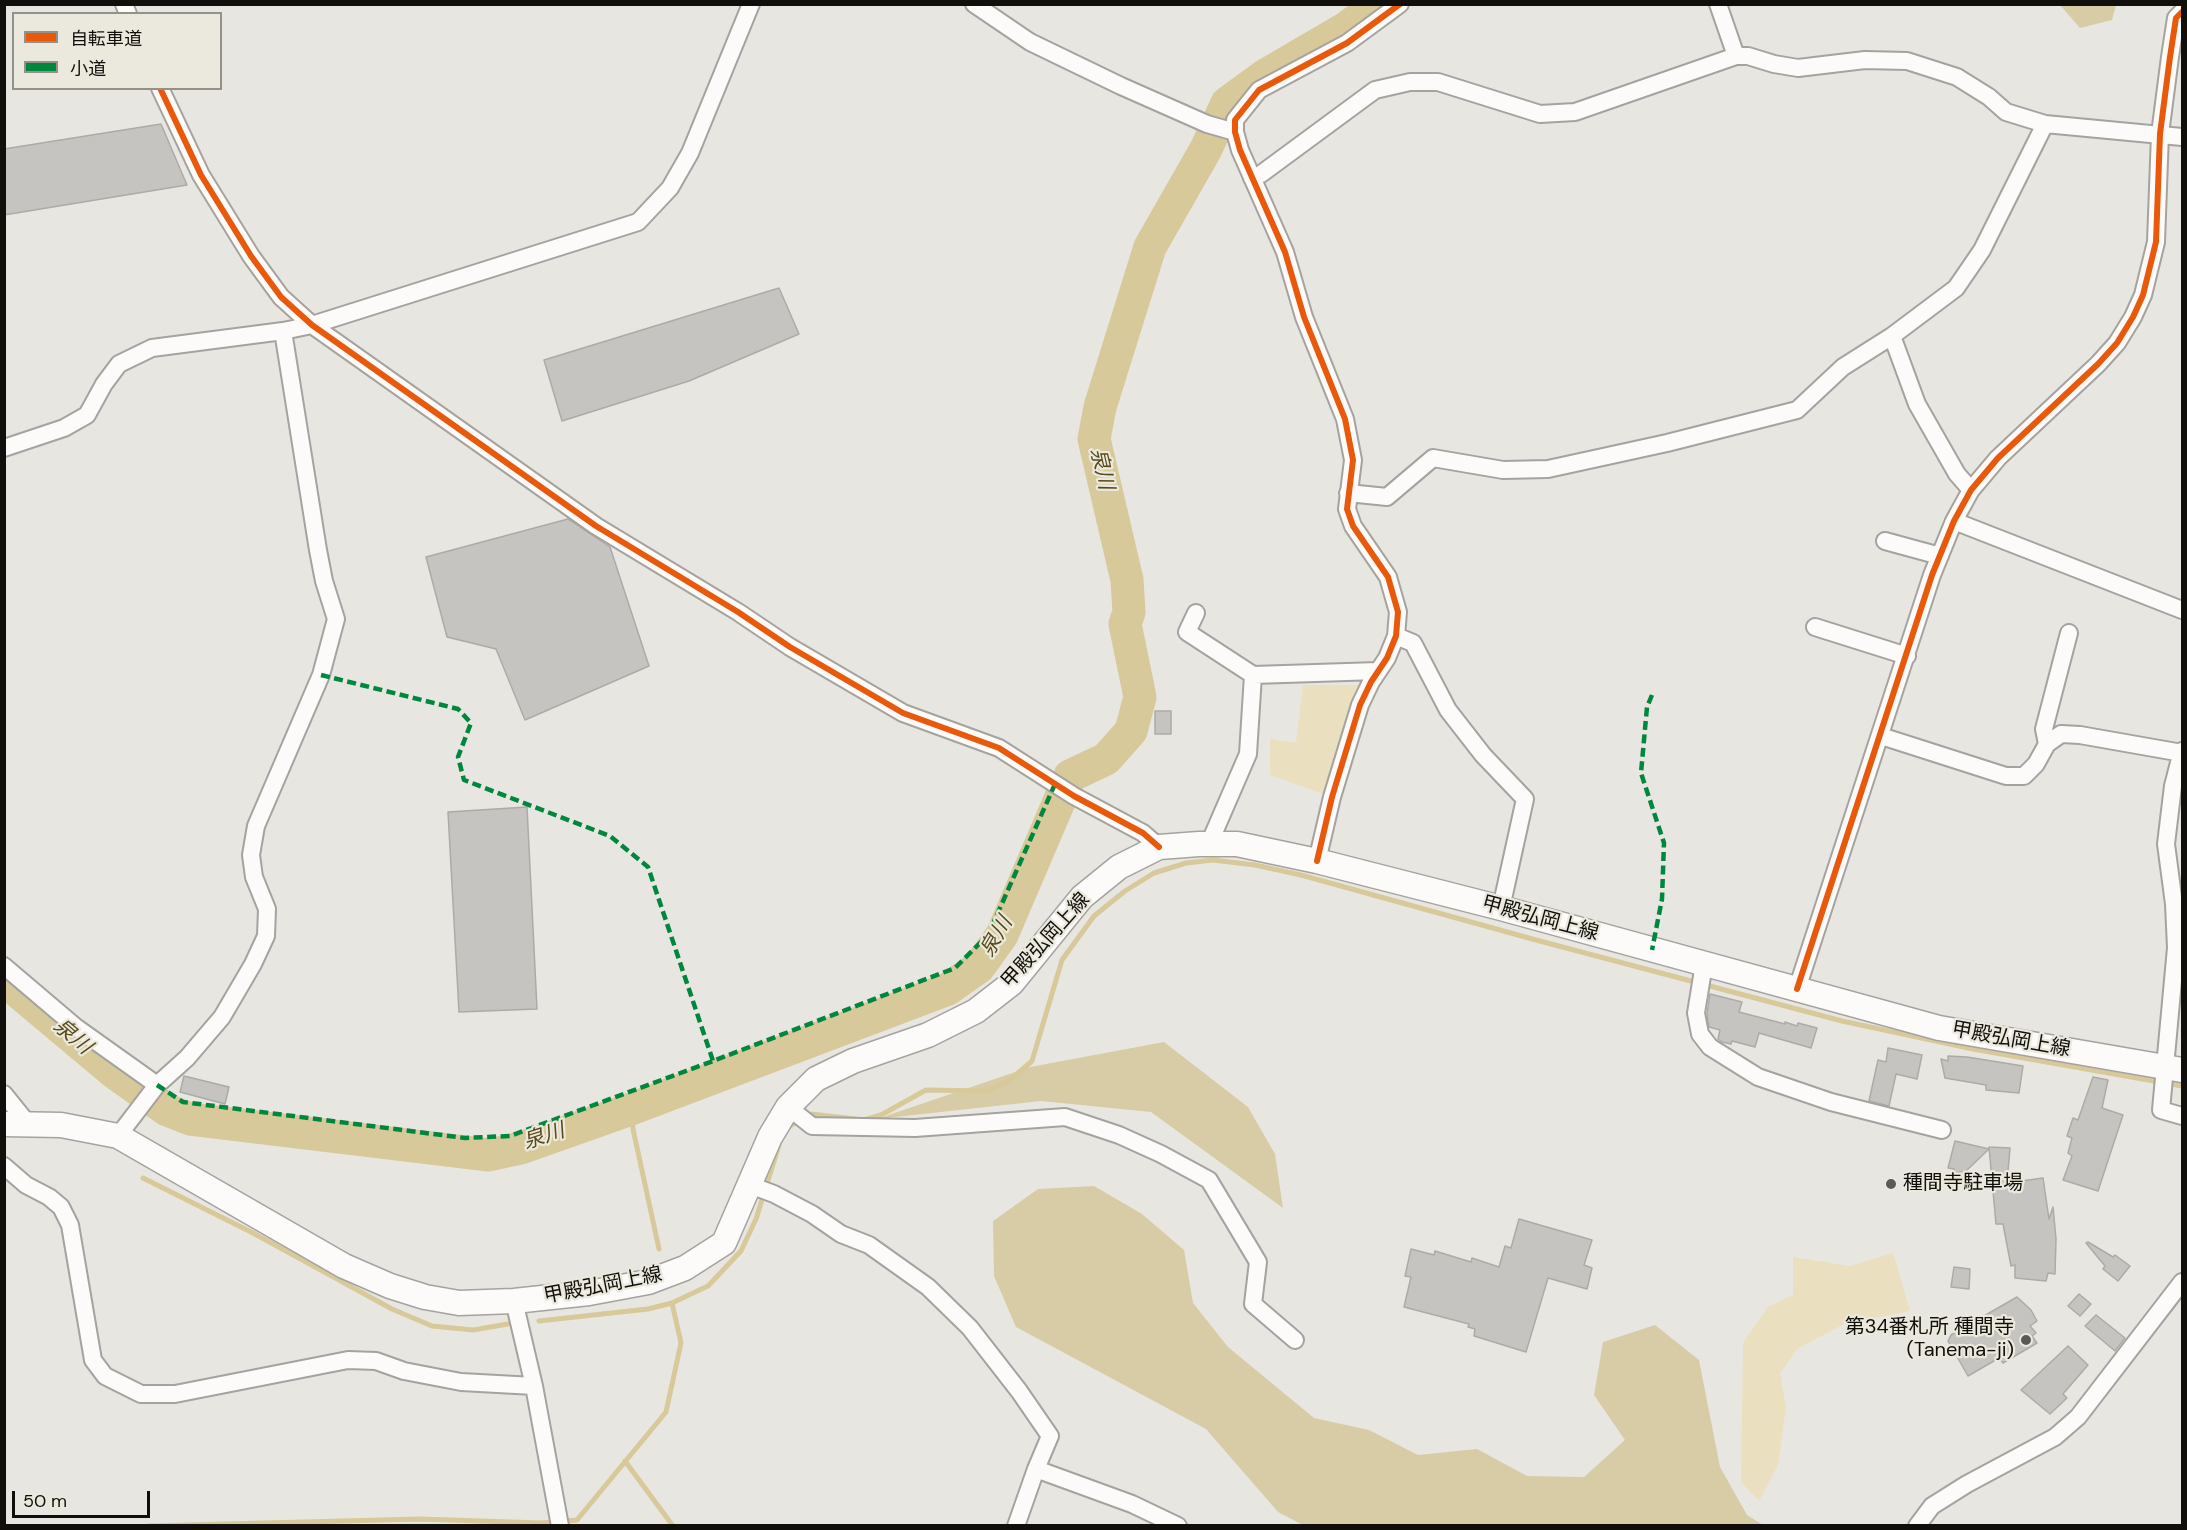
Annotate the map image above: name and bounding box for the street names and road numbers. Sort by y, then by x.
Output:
street label: 甲殿弘岡上線 [997,888,1095,994]
street label: 甲殿弘岡上線 [1479,892,1601,946]
street label: 甲殿弘岡上線 [1950,1018,2072,1062]
street label: 甲殿弘岡上線 [542,1263,664,1309]

